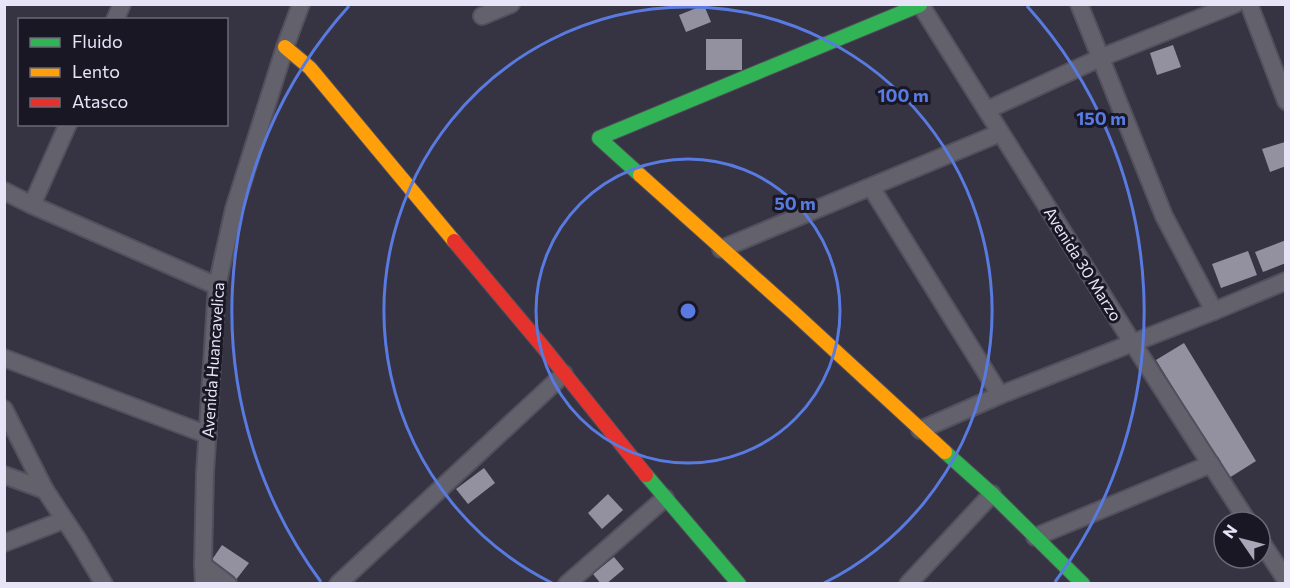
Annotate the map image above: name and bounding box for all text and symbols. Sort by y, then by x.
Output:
legend [18,18,228,126]
text: Fluido [72,30,123,52]
text: Lento [72,60,120,82]
text: 100 m [877,84,929,106]
text: Atasco [72,90,128,112]
text: 150 m [1076,107,1126,129]
text: 50 m [774,192,816,214]
street label: Avenida 30 Marzo [1041,203,1126,324]
street label: Avenida Huancavelica [198,281,227,439]
centre of rings [678,301,698,321]
north arrow [1212,510,1272,570]
text: N [1218,521,1241,541]

